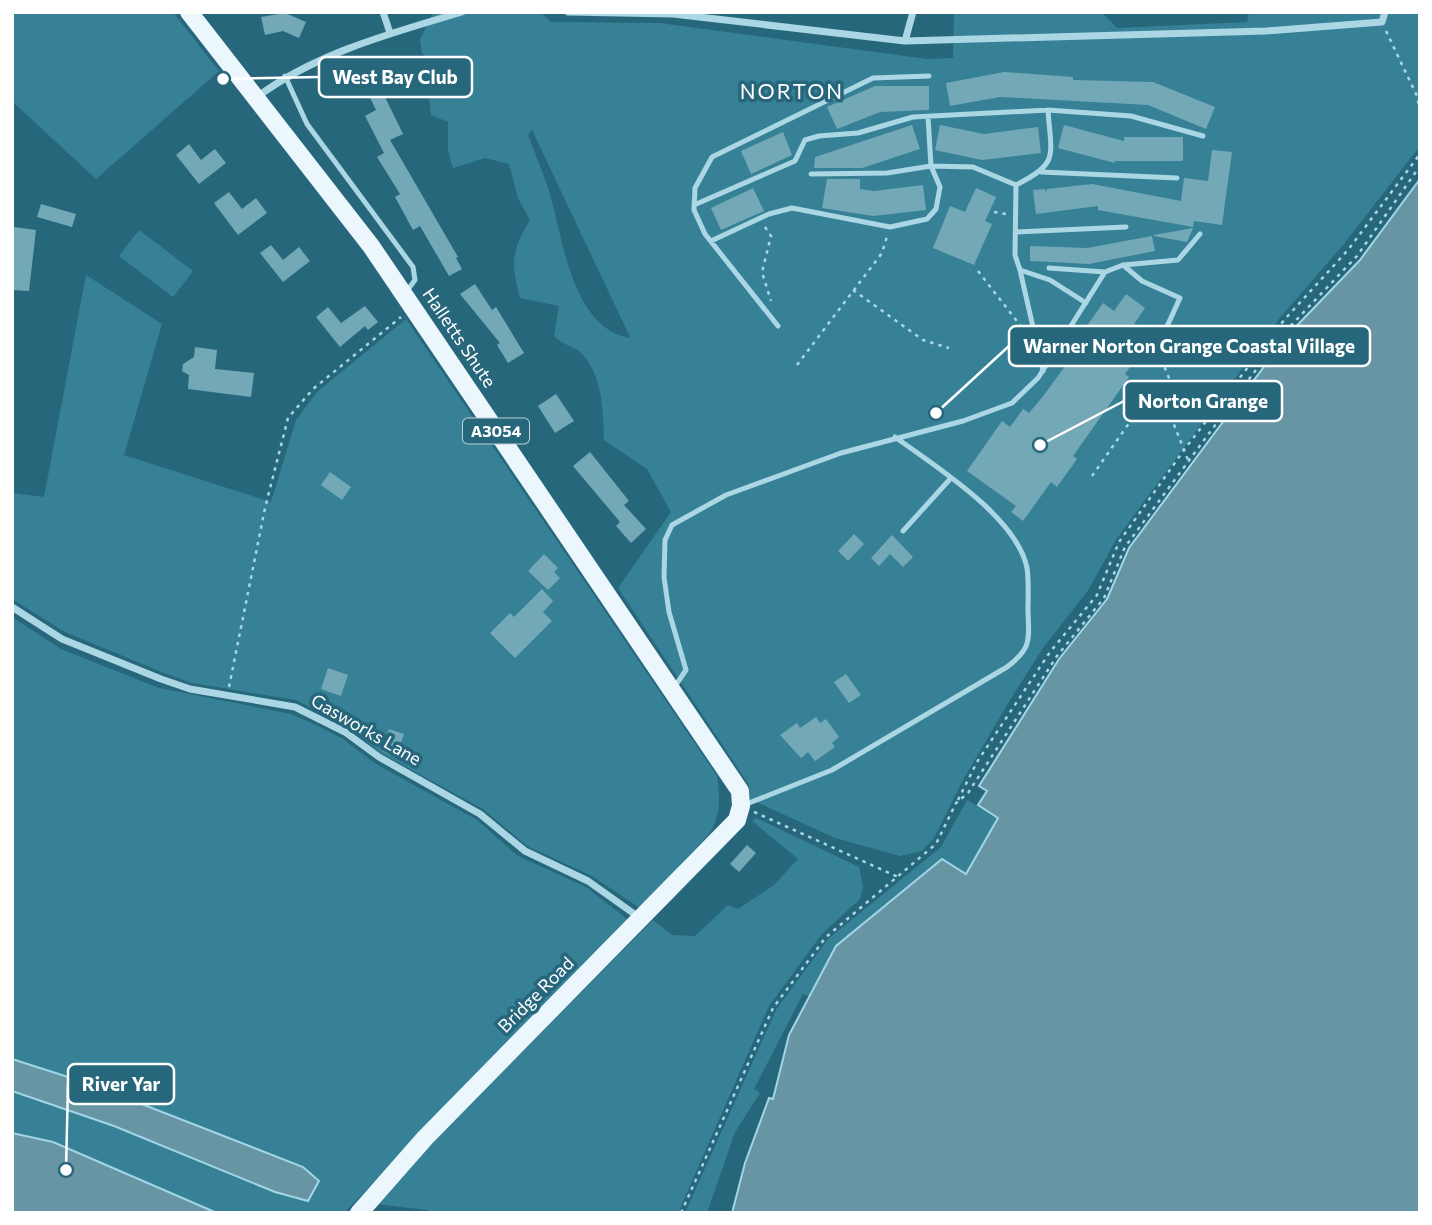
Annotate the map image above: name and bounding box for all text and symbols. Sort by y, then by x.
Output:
callout: West Bay Club [319,57,472,97]
text: West Bay Club [332,65,458,88]
district label: NORTON [740,78,844,103]
street label: Halletts Shute [418,283,501,391]
callout: Warner Norton Grange Coastal Village [1009,326,1370,366]
text: Warner Norton Grange Coastal Village [1023,334,1355,357]
callout: Norton Grange [1124,381,1282,421]
text: Norton Grange [1138,389,1268,412]
road number: A3054 [463,418,529,444]
street label: Gasworks Lane [307,689,426,770]
street label: Bridge Road [493,952,578,1037]
callout: River Yar [68,1064,174,1104]
text: River Yar [82,1072,161,1095]

